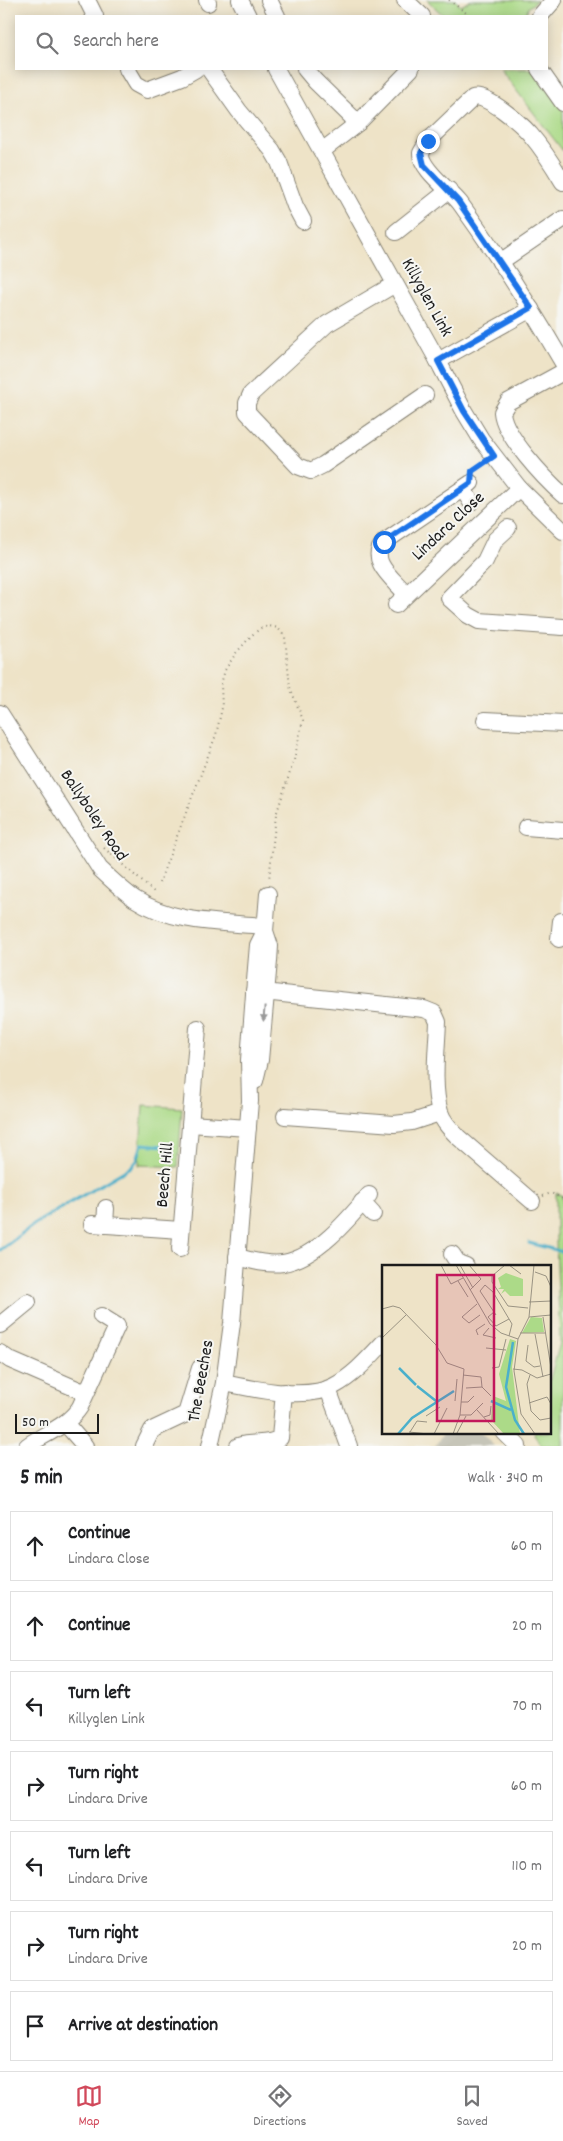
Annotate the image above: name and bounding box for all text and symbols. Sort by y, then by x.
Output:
search box [15,15,548,70]
icon: search [33,29,61,57]
text: Search here [73,29,159,56]
route end [417,130,440,153]
street label: Killyglen Link [394,254,458,342]
street label: Lindara Close [407,487,491,567]
route start [373,531,396,554]
street label: Ballyboley Road [53,765,133,867]
one-way arrow [260,1006,268,1022]
street label: Beech Hill [151,1141,181,1208]
inset map [382,1265,550,1434]
street label: The Beeches [182,1338,222,1424]
scale bar [15,1411,99,1434]
text: 50 m [22,1413,49,1433]
text: 5 min [20,1464,63,1494]
text: Walk · 340 m [468,1467,543,1490]
text: Continue [68,1521,130,1548]
icon: ahead [21,1532,49,1560]
text: 60 m [511,1535,542,1558]
text: Lindara Close [68,1548,150,1571]
icon: ahead [21,1612,49,1640]
text: Continue [68,1613,130,1640]
text: 20 m [512,1615,542,1638]
text: Turn left [68,1681,131,1708]
icon: left [21,1692,49,1720]
text: 70 m [512,1695,542,1718]
text: Killyglen Link [68,1708,145,1731]
text: Turn right [68,1761,139,1788]
icon: right [21,1772,49,1800]
text: 60 m [511,1775,542,1798]
text: Lindara Drive [68,1788,148,1811]
text: Turn left [68,1841,131,1868]
icon: left [21,1852,49,1880]
text: 110 m [512,1855,542,1878]
text: Lindara Drive [68,1868,148,1891]
text: Turn right [68,1921,139,1948]
icon: right [21,1932,49,1960]
text: 20 m [512,1935,542,1958]
text: Lindara Drive [68,1948,148,1971]
icon: arrive [21,2012,49,2040]
text: Arrive at destination [68,2013,218,2040]
tab: Map [75,2082,103,2132]
tab: Directions [253,2082,306,2132]
tab: Saved [457,2082,488,2132]

